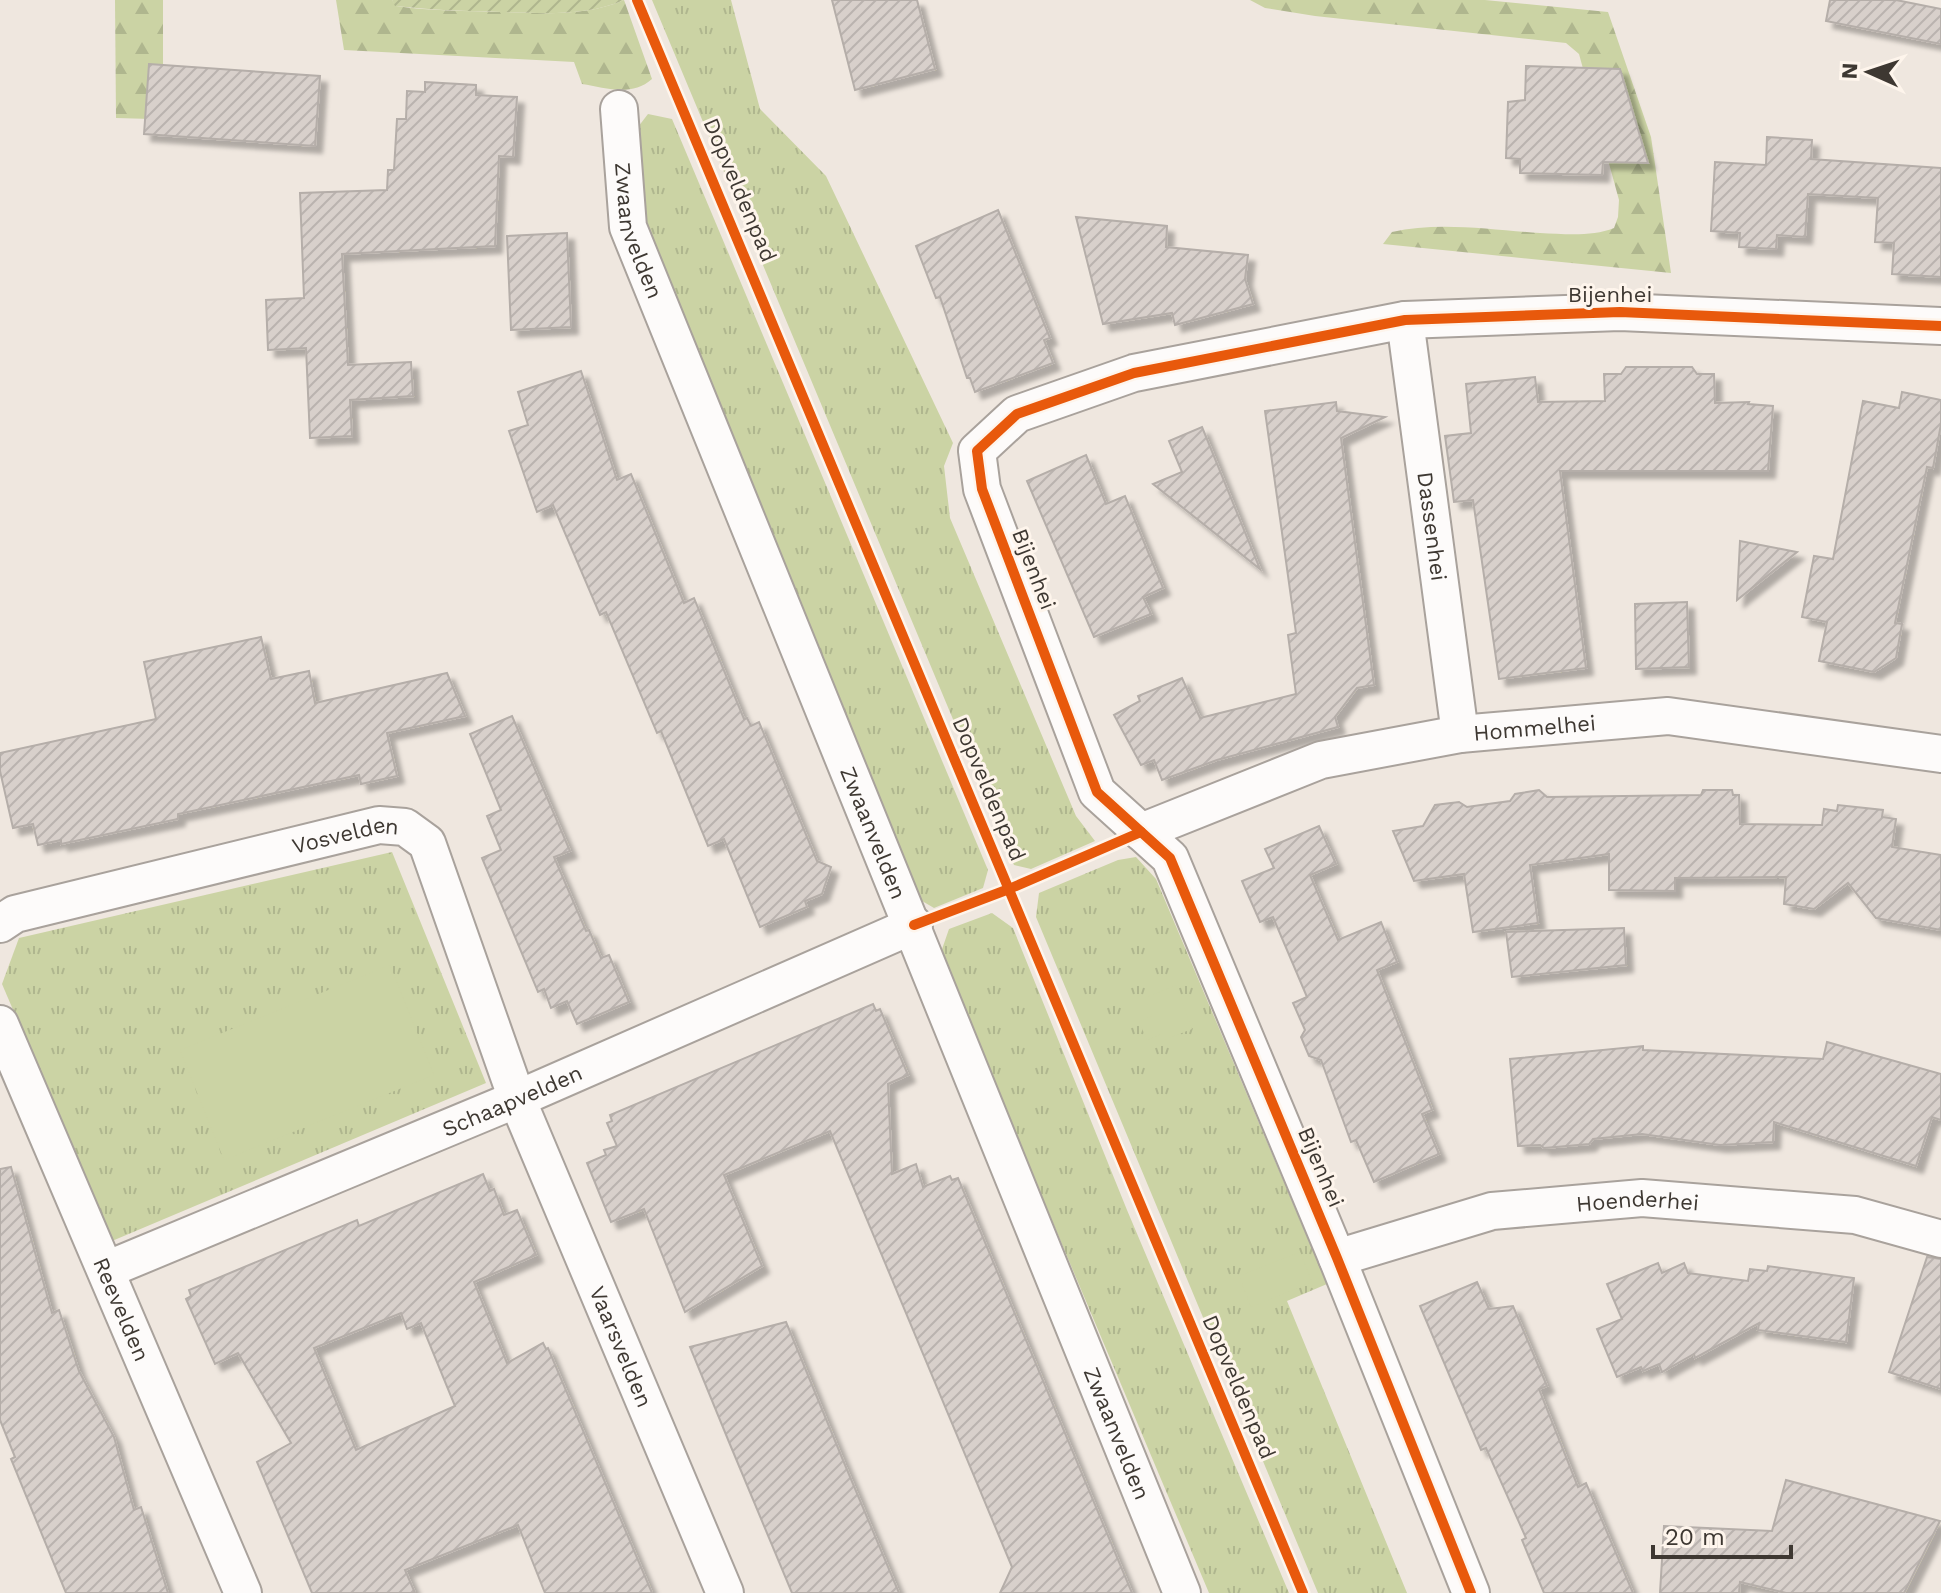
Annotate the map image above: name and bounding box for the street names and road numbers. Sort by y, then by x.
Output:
street label: Dopveldenpad [698,114,782,266]
street label: Zwaanvelden [611,161,668,302]
street label: Bijenhei [1568,282,1652,307]
street label: Dassenhei [1413,470,1452,582]
street label: Bijenhei [1007,525,1061,613]
street label: Hommelhei [1472,710,1597,745]
street label: Dopveldenpad [947,713,1031,865]
street label: Zwaanvelden [836,763,912,903]
street label: Vosvelden [289,811,400,858]
street label: Schaapvelden [438,1060,586,1141]
street label: Bijenhei [1293,1123,1349,1211]
street label: Hoenderhei [1575,1185,1700,1216]
street label: Reevelden [89,1253,155,1365]
street label: Vaarsvelden [585,1282,658,1411]
street label: Dopveldenpad [1197,1311,1281,1463]
street label: Zwaanvelden [1079,1363,1155,1503]

